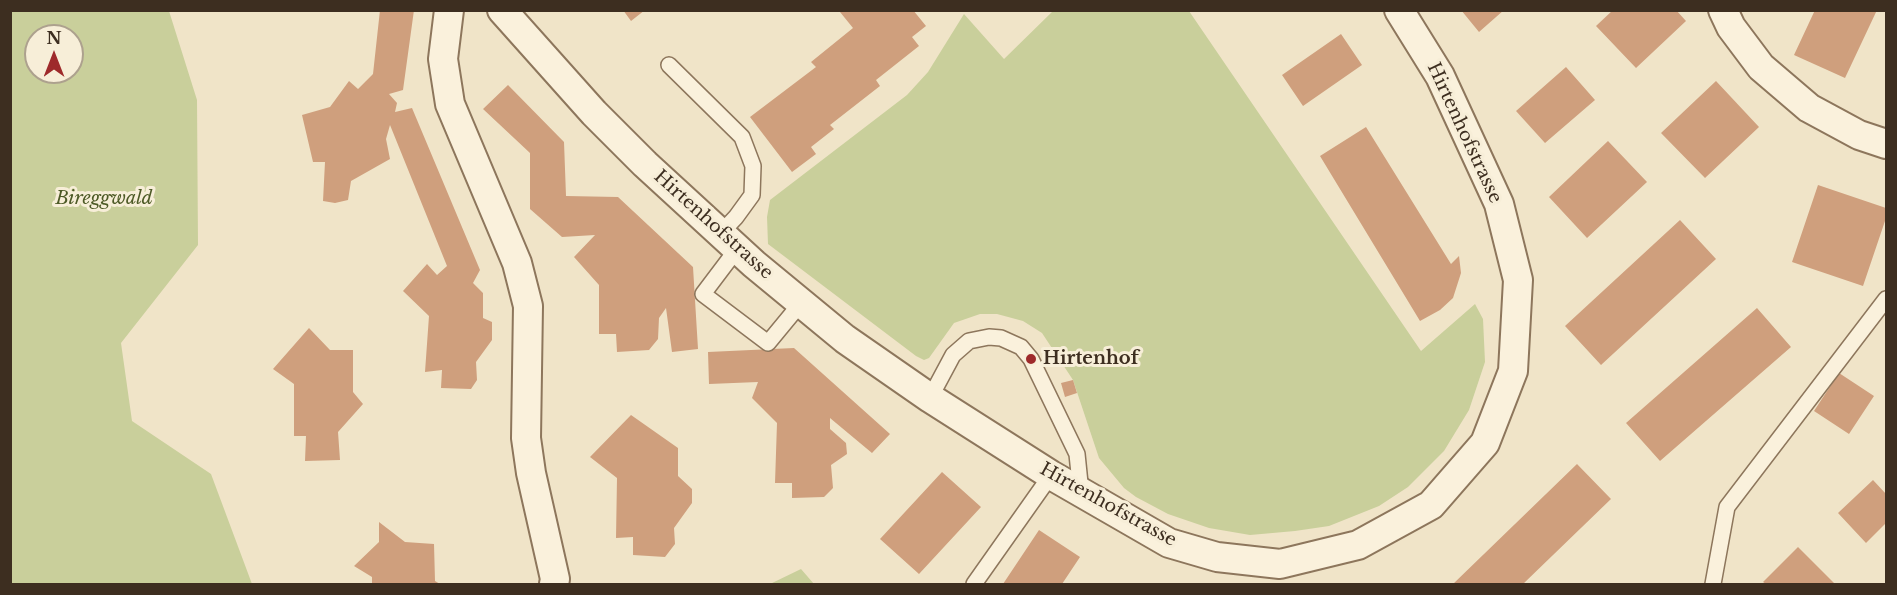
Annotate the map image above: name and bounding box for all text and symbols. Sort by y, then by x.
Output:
north arrow [24,24,84,84]
text: N [46,28,62,48]
street label: Hirtenhofstrasse [1422,59,1506,207]
street label: Hirtenhofstrasse [649,166,777,284]
park label: Bireggwald [55,188,153,210]
place label: Hirtenhof [1043,348,1139,370]
marker: Hirtenhof [1024,352,1038,366]
street label: Hirtenhofstrasse [1036,459,1180,551]

